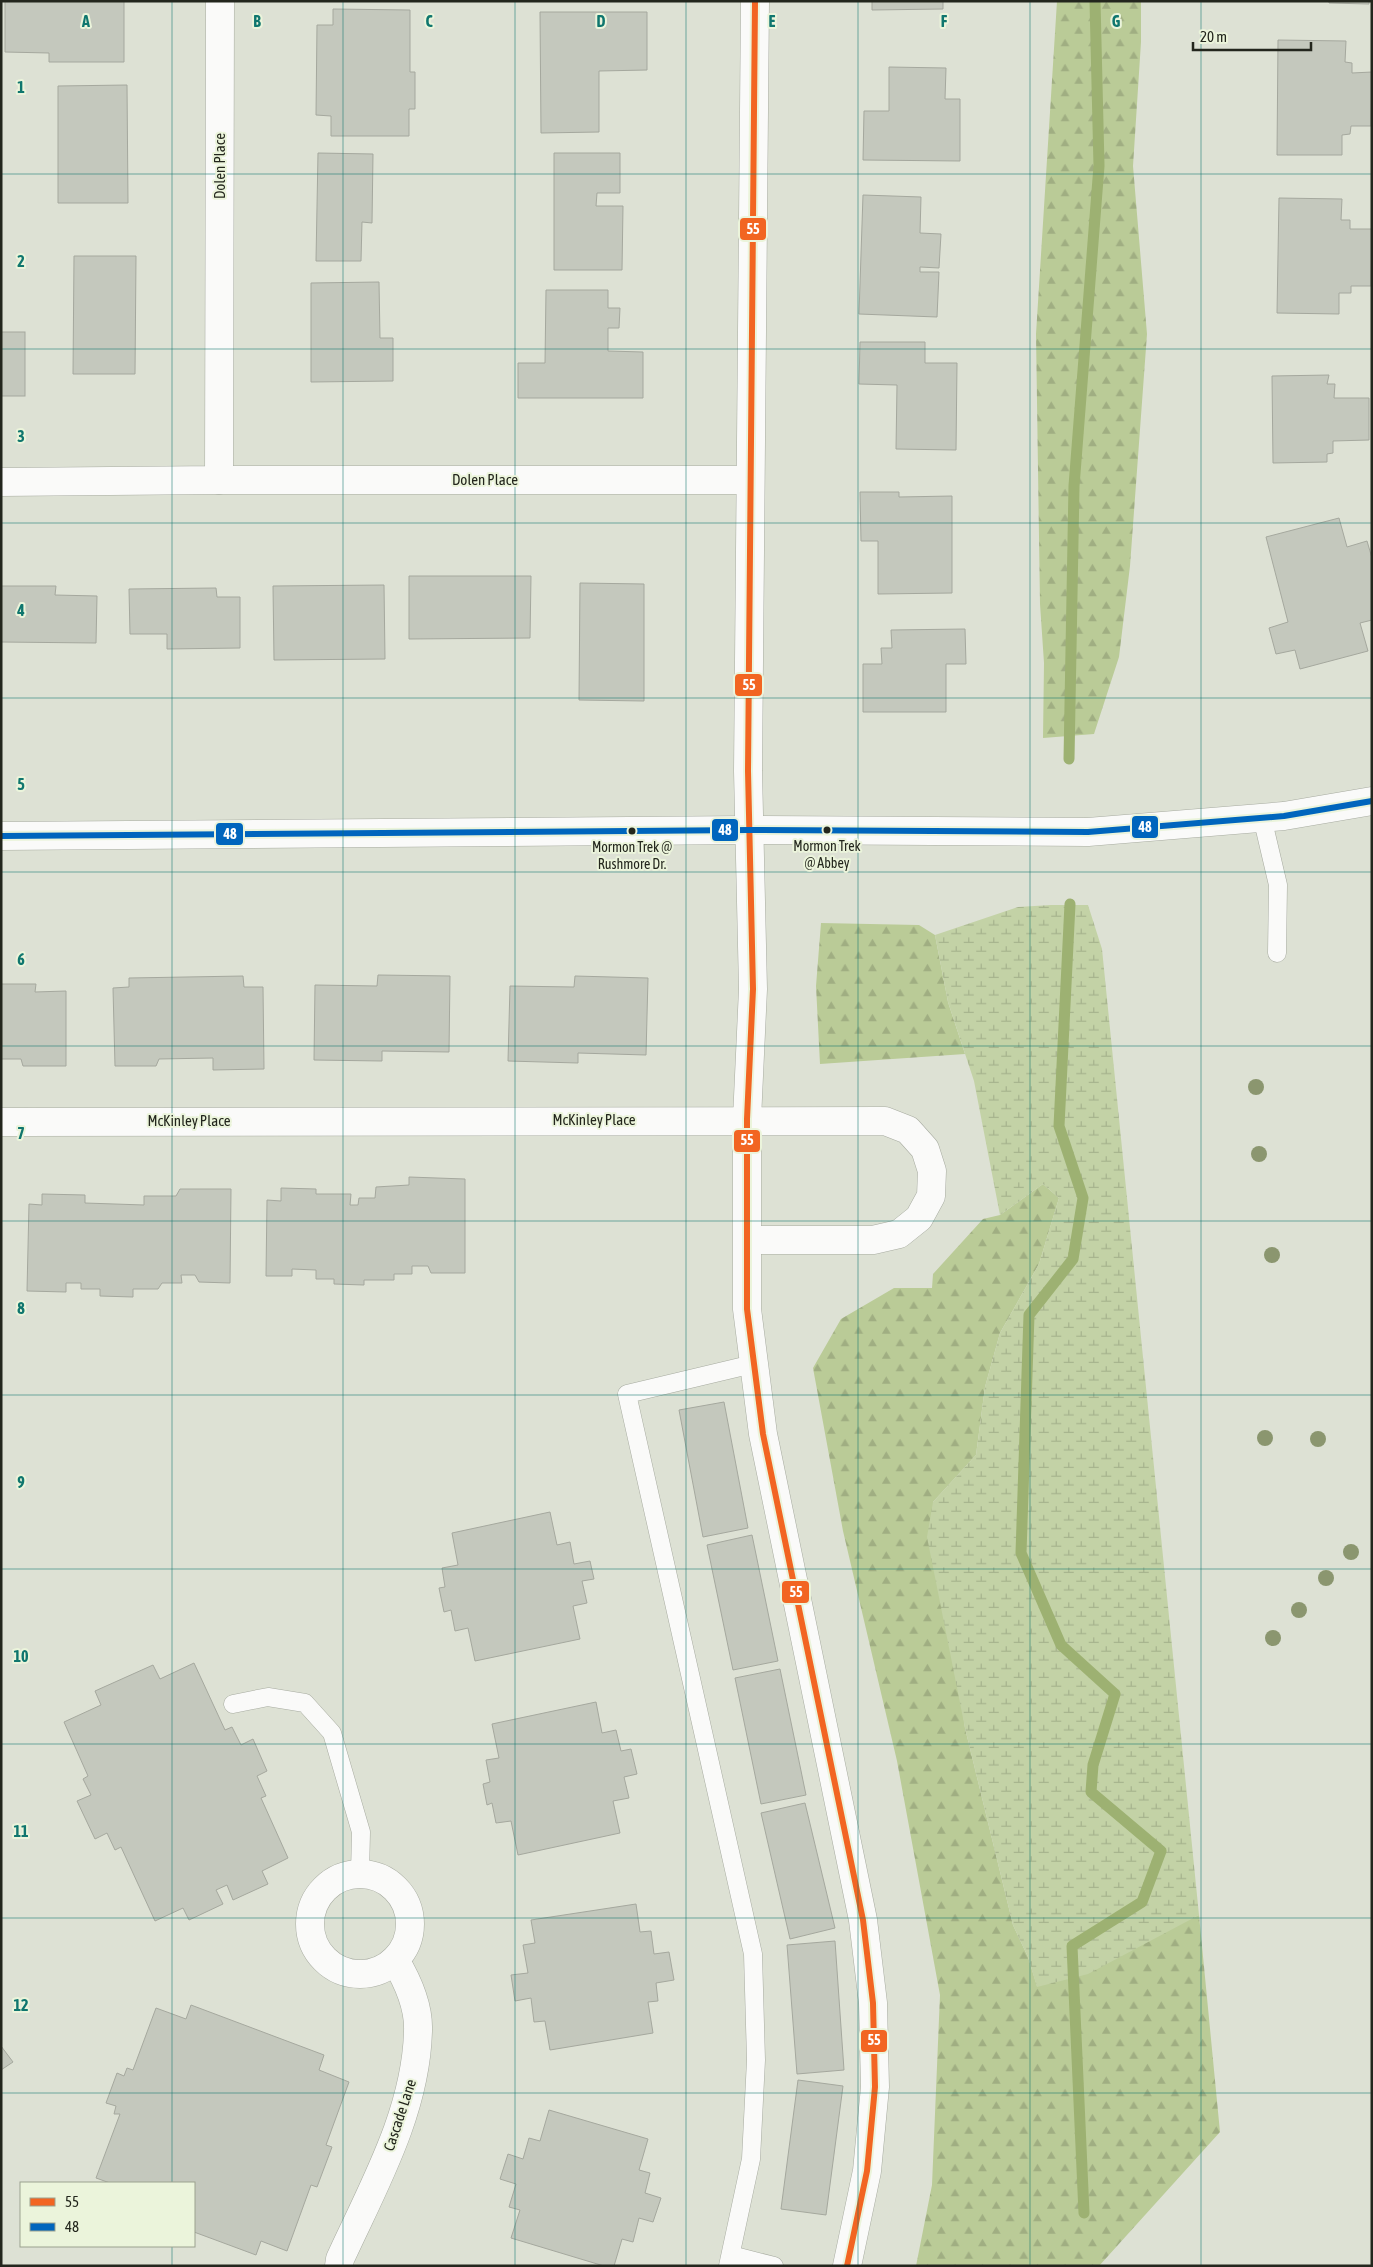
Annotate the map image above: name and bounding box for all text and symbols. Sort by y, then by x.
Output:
text: A [81,12,90,30]
text: B [253,12,261,30]
text: C [425,12,433,30]
text: D [597,12,606,30]
text: E [769,12,776,30]
text: F [941,12,948,30]
text: G [1112,12,1121,30]
scale bar [1193,20,1310,52]
text: 20 m [1200,28,1227,45]
text: 1 [17,78,25,96]
street label: Dolen Place [211,133,228,199]
line badge: 55 [739,217,767,241]
text: 55 [746,221,760,237]
text: 2 [17,252,25,270]
text: 3 [17,427,25,445]
street label: Dolen Place [452,471,518,488]
text: 4 [16,601,25,619]
line badge: 55 [734,673,763,697]
text: 55 [742,677,756,693]
text: 5 [17,775,25,793]
line badge: 48 [1131,815,1159,839]
line badge: 48 [711,818,739,842]
text: 48 [1137,819,1152,835]
line badge: 48 [215,822,244,846]
text: 48 [717,822,732,838]
marker: Mormon Trek @ Abbey [822,825,832,835]
text: 48 [222,826,237,842]
marker: Mormon Trek @ Rushmore Dr. [627,826,637,836]
place label: Mormon Trek @ Abbey [793,838,861,871]
place label: Mormon Trek @ Rushmore Dr. [592,839,672,872]
text: 6 [17,950,25,968]
street label: McKinley Place [552,1111,636,1128]
street label: McKinley Place [147,1112,231,1129]
text: 7 [17,1124,25,1142]
line badge: 55 [733,1129,761,1153]
text: 55 [740,1132,754,1148]
text: 8 [17,1299,25,1317]
text: 9 [17,1473,25,1491]
line badge: 55 [781,1580,810,1604]
text: 55 [789,1584,803,1600]
text: 10 [13,1647,29,1665]
text: 11 [13,1822,29,1840]
text: 12 [13,1996,29,2014]
line badge: 55 [860,2029,888,2053]
text: 55 [867,2032,881,2048]
street label: Cascade Lane [380,2077,419,2153]
legend [20,2182,195,2247]
text: 55 [65,2193,79,2210]
text: 48 [65,2218,79,2235]

